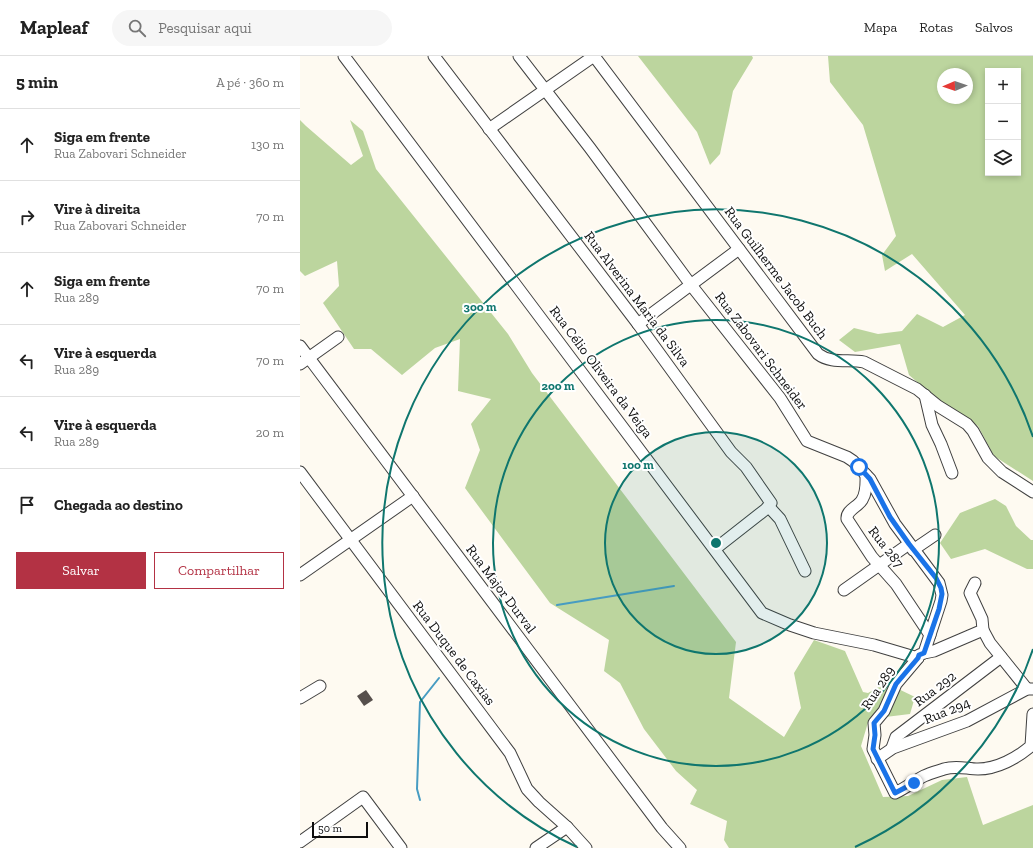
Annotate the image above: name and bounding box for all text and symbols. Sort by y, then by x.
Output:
search box [112,10,392,46]
text: Mapleaf [20,16,88,39]
icon: search [126,17,148,39]
text: Pesquisar aqui [158,19,252,37]
text: Mapa [864,19,897,36]
text: Rotas [919,19,953,36]
text: Salvos [975,19,1013,36]
north arrow [937,68,973,104]
map controls [985,68,1021,176]
button: + [985,68,1021,104]
text: 5 min [16,72,58,92]
text: A pé · 360 m [216,75,284,90]
button: − [985,104,1021,140]
text: Siga em frente [54,128,150,146]
icon: ahead [16,134,38,156]
text: 130 m [251,137,284,152]
button: layers [985,140,1021,176]
text: Rua Zabovari Schneider [54,146,187,161]
text: Vire à direita [54,200,140,218]
street label: Rua Guilherme Jacob Buch [721,204,831,343]
icon: right [16,206,38,228]
text: 70 m [256,209,284,224]
text: Rua Zabovari Schneider [54,218,187,233]
street label: Rua Alverina Maria da Silva [581,228,694,370]
text: Siga em frente [54,272,150,290]
icon: ahead [16,278,38,300]
text: 70 m [256,281,284,296]
street label: Rua Zabovari Schneider [711,289,811,413]
text: Rua 289 [54,290,99,305]
text: 300 m [464,300,497,314]
street label: Rua Célio Oliveira da Veiga [546,303,656,442]
text: Vire à esquerda [54,344,157,362]
icon: left [16,350,38,372]
text: 70 m [256,353,284,368]
text: Rua 289 [54,362,99,377]
text: 200 m [541,379,575,393]
text: Vire à esquerda [54,416,157,434]
icon: left [16,422,38,444]
text: 20 m [256,425,284,440]
text: Rua 289 [54,434,99,449]
text: 100 m [622,458,654,472]
route start [850,458,868,476]
icon: arrive [16,494,38,516]
text: Chegada ao destino [54,496,183,514]
street label: Rua 287 [865,523,908,571]
centre of rings [709,536,723,550]
street label: Rua Major Durval [462,541,540,637]
button: Salvar [16,552,146,589]
button: Compartilhar [154,552,284,589]
street label: Rua Duque de Caxias [409,597,499,709]
street label: Rua 289 [858,663,898,713]
street label: Rua 292 [911,668,959,710]
street label: Rua 294 [921,694,973,728]
route end [905,774,923,792]
scale bar [312,820,368,839]
text: 50 m [318,822,342,835]

